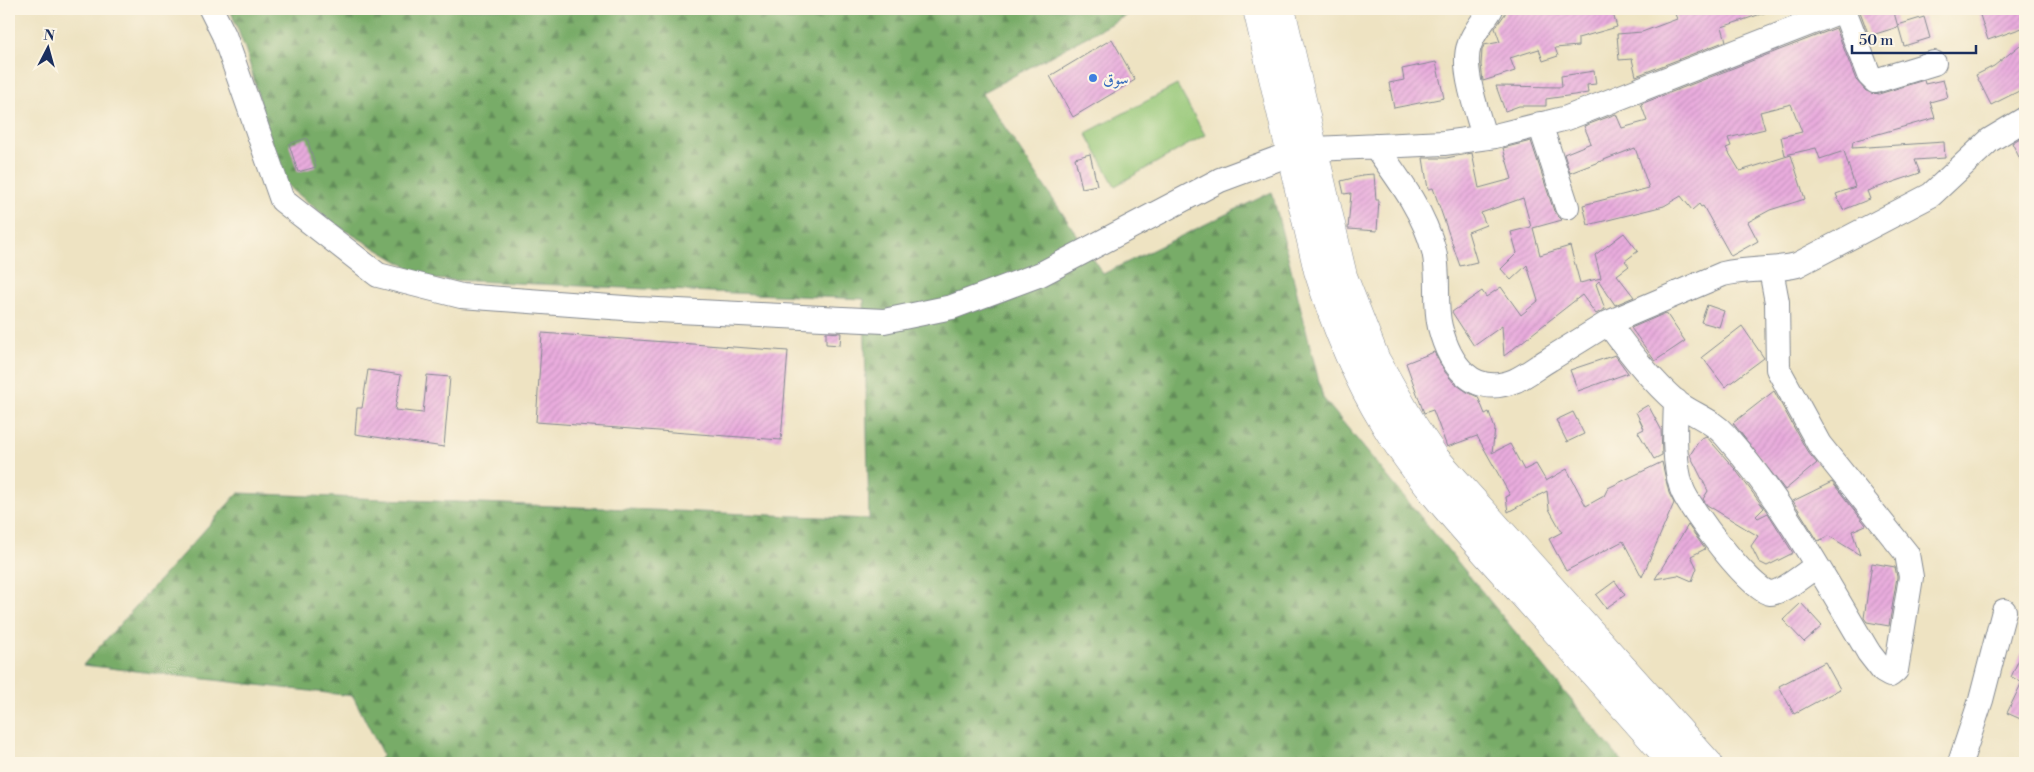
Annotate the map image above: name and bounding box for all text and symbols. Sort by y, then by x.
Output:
north arrow [22,22,72,72]
scale bar [1852,22,1975,54]
text: N [43,27,56,46]
text: 50 m [1859,31,1893,50]
place label: سوق [1103,69,1129,89]
marker: سوق [1087,72,1099,84]

